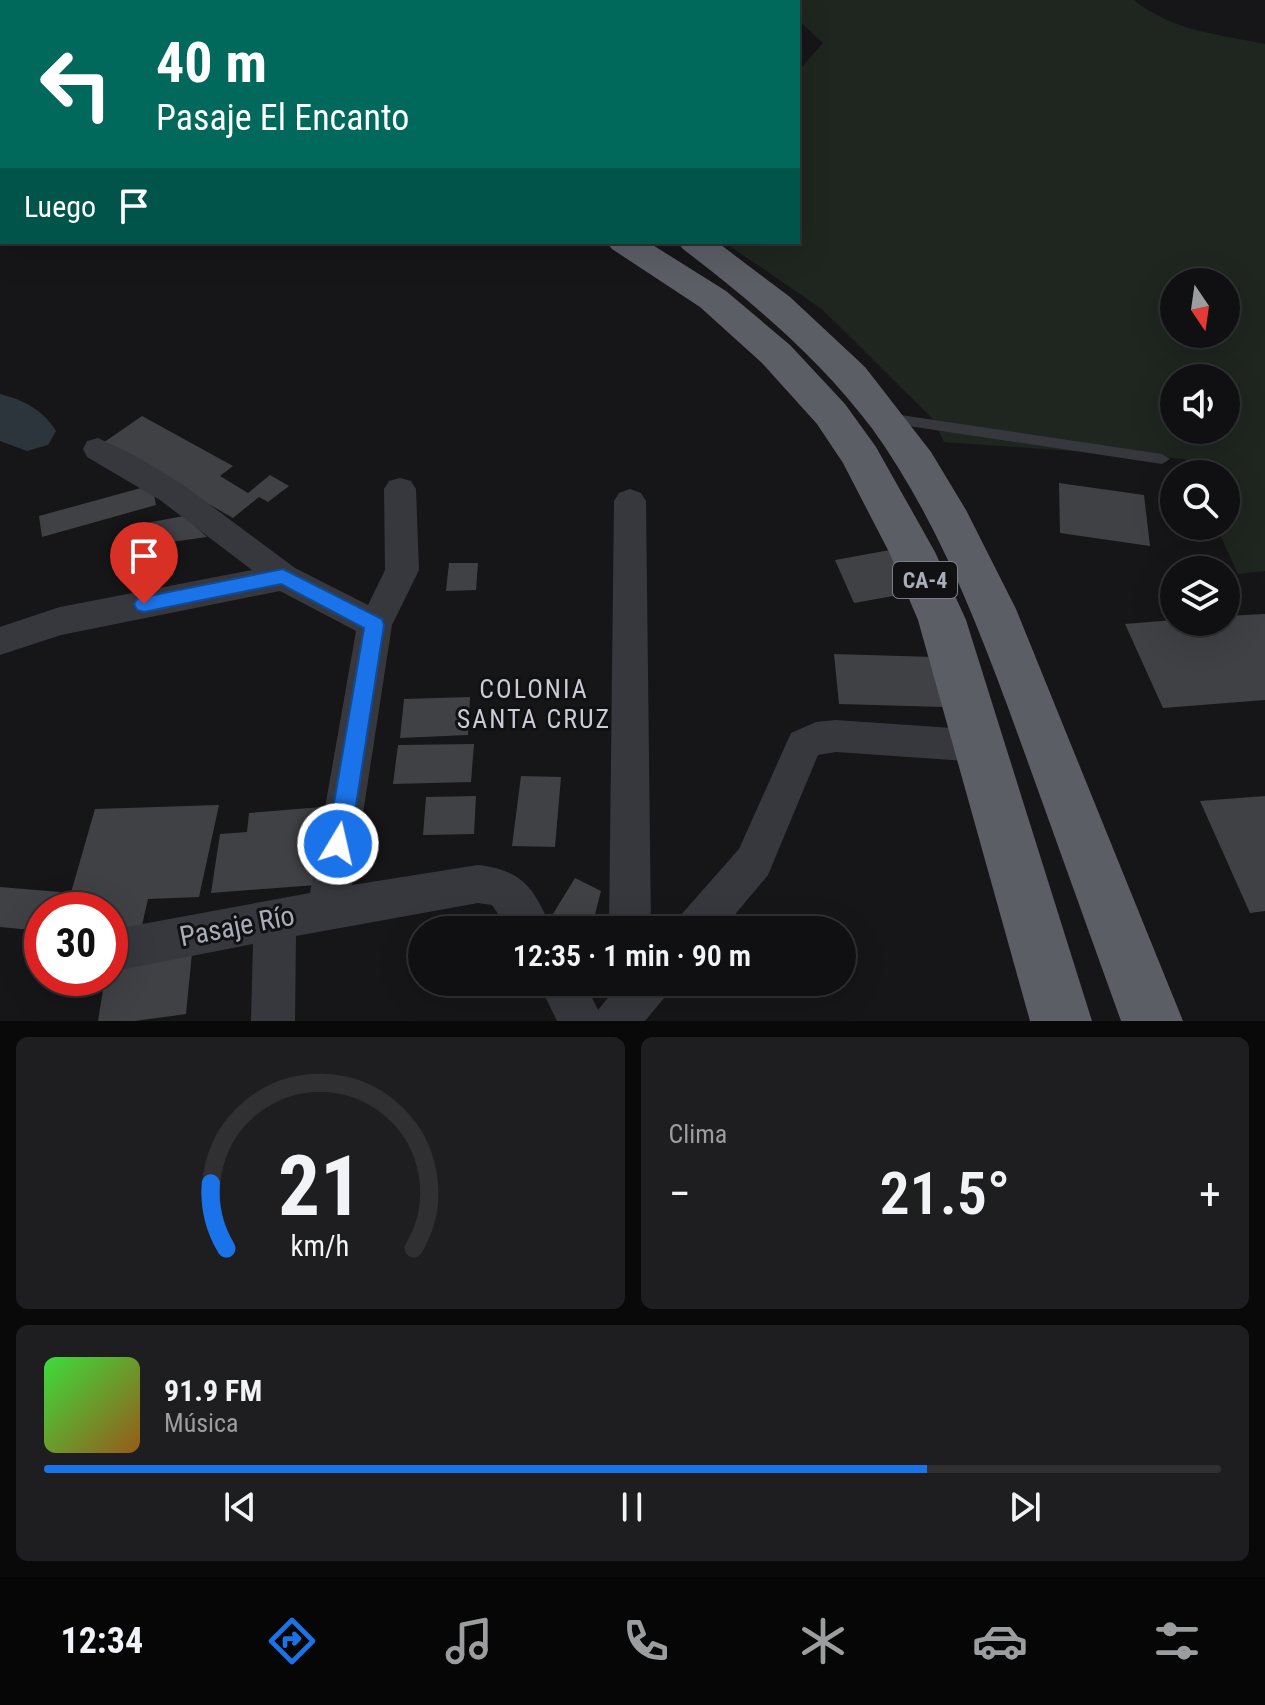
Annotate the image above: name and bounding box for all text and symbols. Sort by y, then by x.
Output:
text: 40 m [156,30,267,96]
icon: left [24,32,128,136]
text: Pasaje El Encanto [156,97,409,139]
icon: arrive [112,184,156,228]
text: Luego [24,189,96,224]
north arrow [1160,268,1240,348]
map controls [1160,268,1240,636]
button: sound [1160,364,1240,444]
button: search [1160,460,1240,540]
pin [110,522,178,604]
icon: arrive [122,534,166,578]
button: layers [1160,556,1240,636]
road number: CA-4 [893,562,957,598]
district label: COLONIA SANTA CRUZ [457,674,611,734]
position arrow [296,802,380,886]
speed limit sign: 30 [24,892,128,996]
street label: Pasaje Río [177,899,297,953]
text: 12:35 · 1 min · 90 m [513,938,751,973]
text: Clima [669,1119,727,1149]
text: 21 [278,1138,362,1235]
text: 21.5° [879,1158,1010,1229]
text: − [669,1168,691,1220]
text: + [1199,1168,1221,1220]
text: km/h [291,1229,350,1263]
text: 91.9 FM [164,1373,262,1408]
text: Música [164,1408,239,1438]
icon: previous [218,1485,262,1529]
icon: pause [610,1485,654,1529]
icon: next [1003,1485,1047,1529]
icon: directions [264,1613,320,1669]
icon: music [441,1613,497,1669]
icon: phone [618,1613,674,1669]
icon: climate [795,1613,851,1669]
icon: car [972,1613,1028,1669]
icon: filters [1149,1613,1205,1669]
text: 12:34 [60,1620,143,1662]

